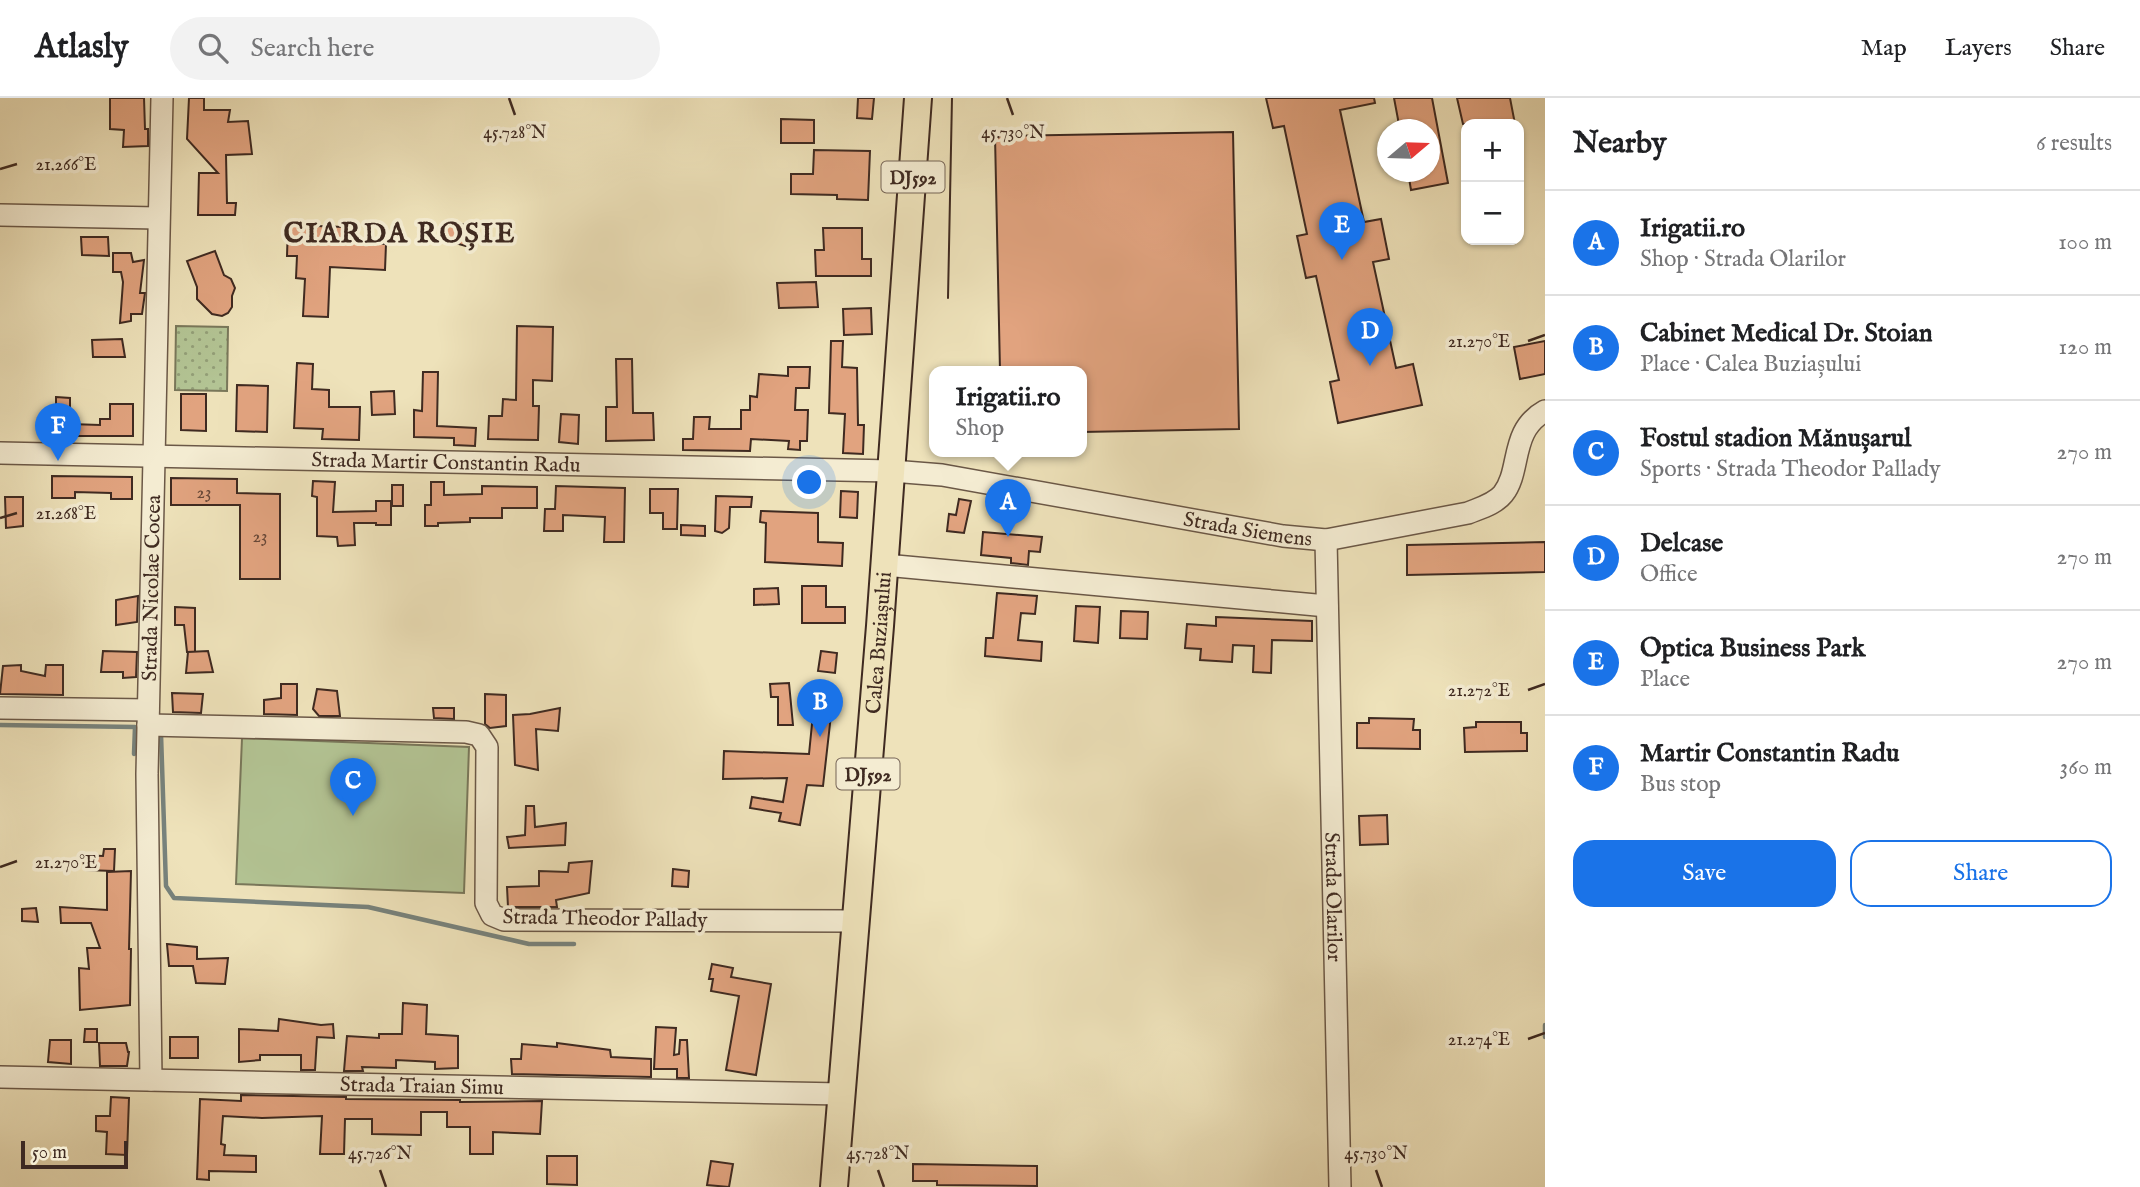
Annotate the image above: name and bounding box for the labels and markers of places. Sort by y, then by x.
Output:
pin: E [1319,202,1365,260]
pin: D [1347,308,1393,366]
pin: F [35,403,81,461]
pin: A [985,479,1031,537]
pin: B [797,679,843,737]
pin: C [330,758,376,816]

